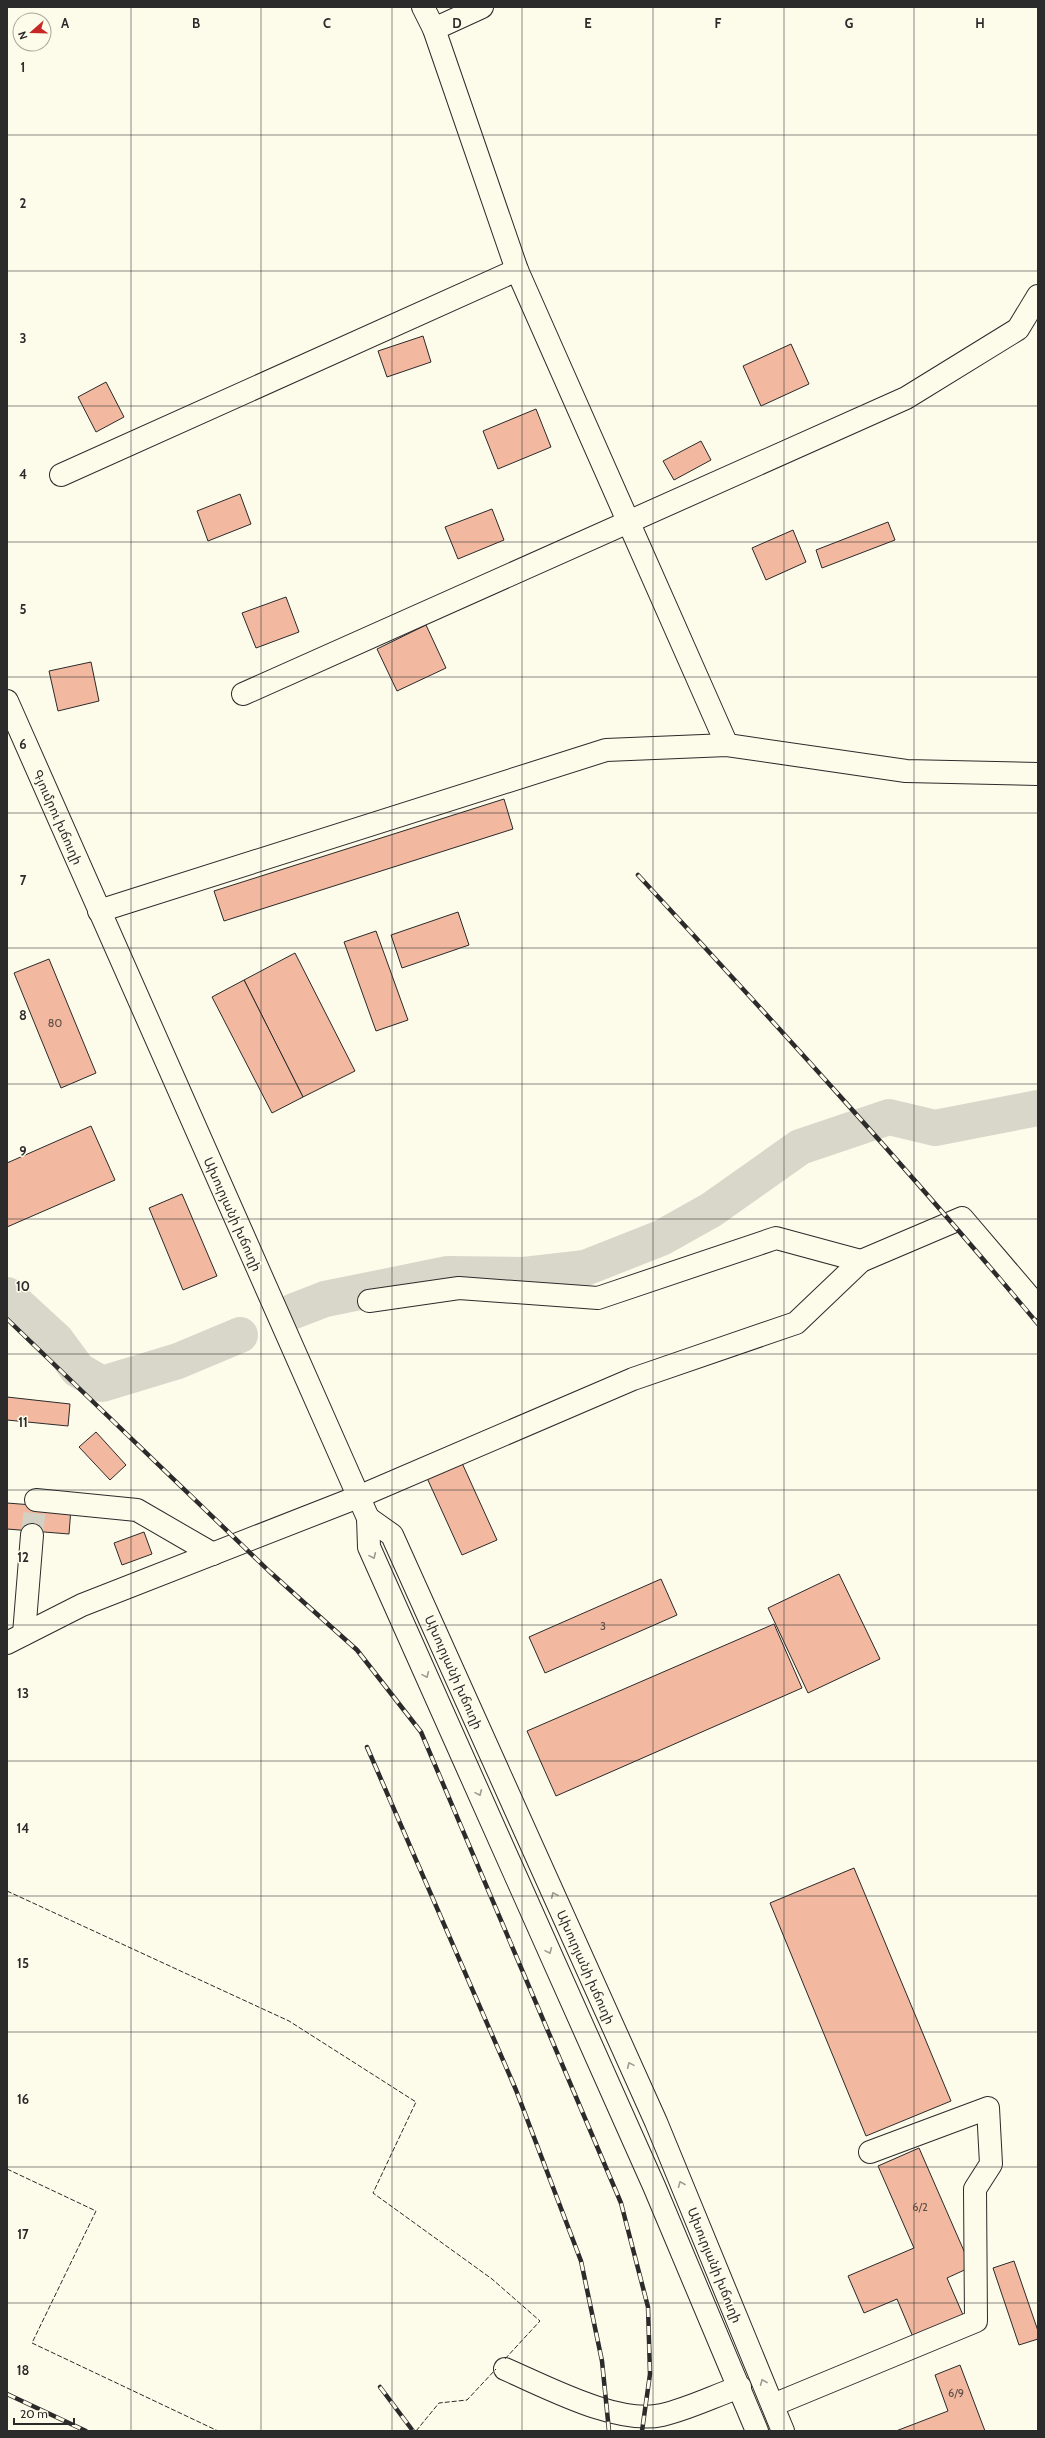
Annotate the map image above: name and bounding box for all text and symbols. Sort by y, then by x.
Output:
north arrow [12,12,52,52]
text: A [61,15,70,31]
text: B [192,15,200,31]
text: C [323,15,331,31]
text: D [452,15,462,31]
text: E [584,15,592,31]
text: F [715,15,722,31]
text: G [845,15,854,31]
text: H [975,15,985,31]
text: N [15,29,31,41]
text: 1 [21,59,25,75]
text: 2 [20,195,27,211]
text: 3 [19,330,27,346]
text: 4 [19,466,27,482]
text: 5 [20,601,27,617]
text: 6 [19,736,27,752]
street label: Գյումրու խճուղի [30,767,86,867]
text: 7 [20,872,27,888]
text: 8 [19,1007,27,1023]
house number: 80 [48,1016,62,1030]
text: 9 [19,1143,27,1159]
street label: Ախուրյանի խճուղի [201,1154,265,1274]
text: 10 [16,1278,30,1294]
text: 11 [18,1414,28,1430]
text: 12 [17,1549,29,1565]
one-way arrow [368,1552,376,1559]
street label: Ախուրյանի խճուղի [422,1612,486,1732]
house number: 3 [600,1619,606,1633]
one-way arrow [421,1670,429,1678]
text: 13 [17,1685,29,1701]
one-way arrow [474,1789,482,1797]
text: 14 [17,1820,29,1836]
one-way arrow [551,1892,559,1900]
street label: Ախուրյանի խճուղի [554,1907,618,2027]
one-way arrow [544,1946,552,1954]
text: 15 [17,1955,29,1971]
one-way arrow [627,2061,635,2069]
text: 16 [17,2091,29,2107]
one-way arrow [678,2181,686,2188]
house number: 6/2 [912,2200,928,2214]
street label: Ախուրյանի խճուղի [684,2205,746,2325]
text: 17 [17,2226,29,2242]
text: 18 [17,2362,29,2378]
one-way arrow [760,2378,768,2385]
house number: 6/9 [948,2386,964,2400]
scale bar [14,2400,74,2426]
text: 20 m [20,2406,48,2421]

